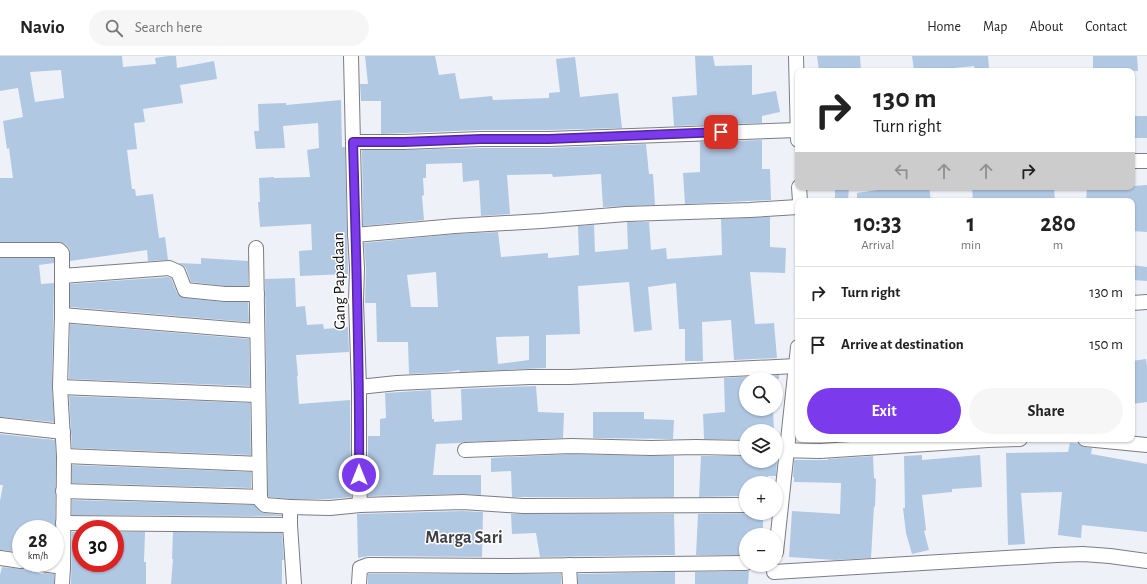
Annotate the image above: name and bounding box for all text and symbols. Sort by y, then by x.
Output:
search box [89,10,369,46]
icon: search [103,17,125,39]
text: Navio [20,18,65,37]
text: Search here [135,20,203,35]
text: Home [927,20,961,34]
text: Map [983,20,1007,34]
text: About [1029,20,1063,34]
text: Contact [1085,20,1127,34]
icon: right [807,84,859,136]
text: 130 m [873,85,937,113]
pin [704,115,738,149]
text: Turn right [873,118,942,136]
icon: arrive [710,121,732,143]
icon: left [891,160,913,182]
icon: ahead [933,160,955,182]
icon: ahead [975,160,997,182]
icon: right [1017,160,1039,182]
text: 10:33 [854,212,902,236]
text: 1 [967,212,975,236]
text: 280 [1040,212,1076,236]
street label: Gang Papadaan [330,232,348,330]
text: Arrival [861,239,895,252]
text: min [961,239,981,252]
text: m [1053,239,1063,252]
icon: right [807,282,829,304]
text: Turn right [841,285,900,300]
text: 130 m [1089,285,1123,300]
icon: arrive [807,334,829,356]
text: Arrive at destination [841,337,964,352]
text: 150 m [1089,337,1123,352]
map controls [739,372,783,572]
button: search [739,372,783,416]
button: Exit [807,388,961,434]
button: Share [969,388,1123,434]
button: layers [739,424,783,468]
position arrow [338,454,380,496]
button: + [739,476,783,520]
speed limit sign: 30 [72,520,124,572]
button: − [739,528,783,572]
district label: Marga Sari [425,529,503,547]
text: 28 [28,531,48,551]
text: km/h [28,551,48,561]

